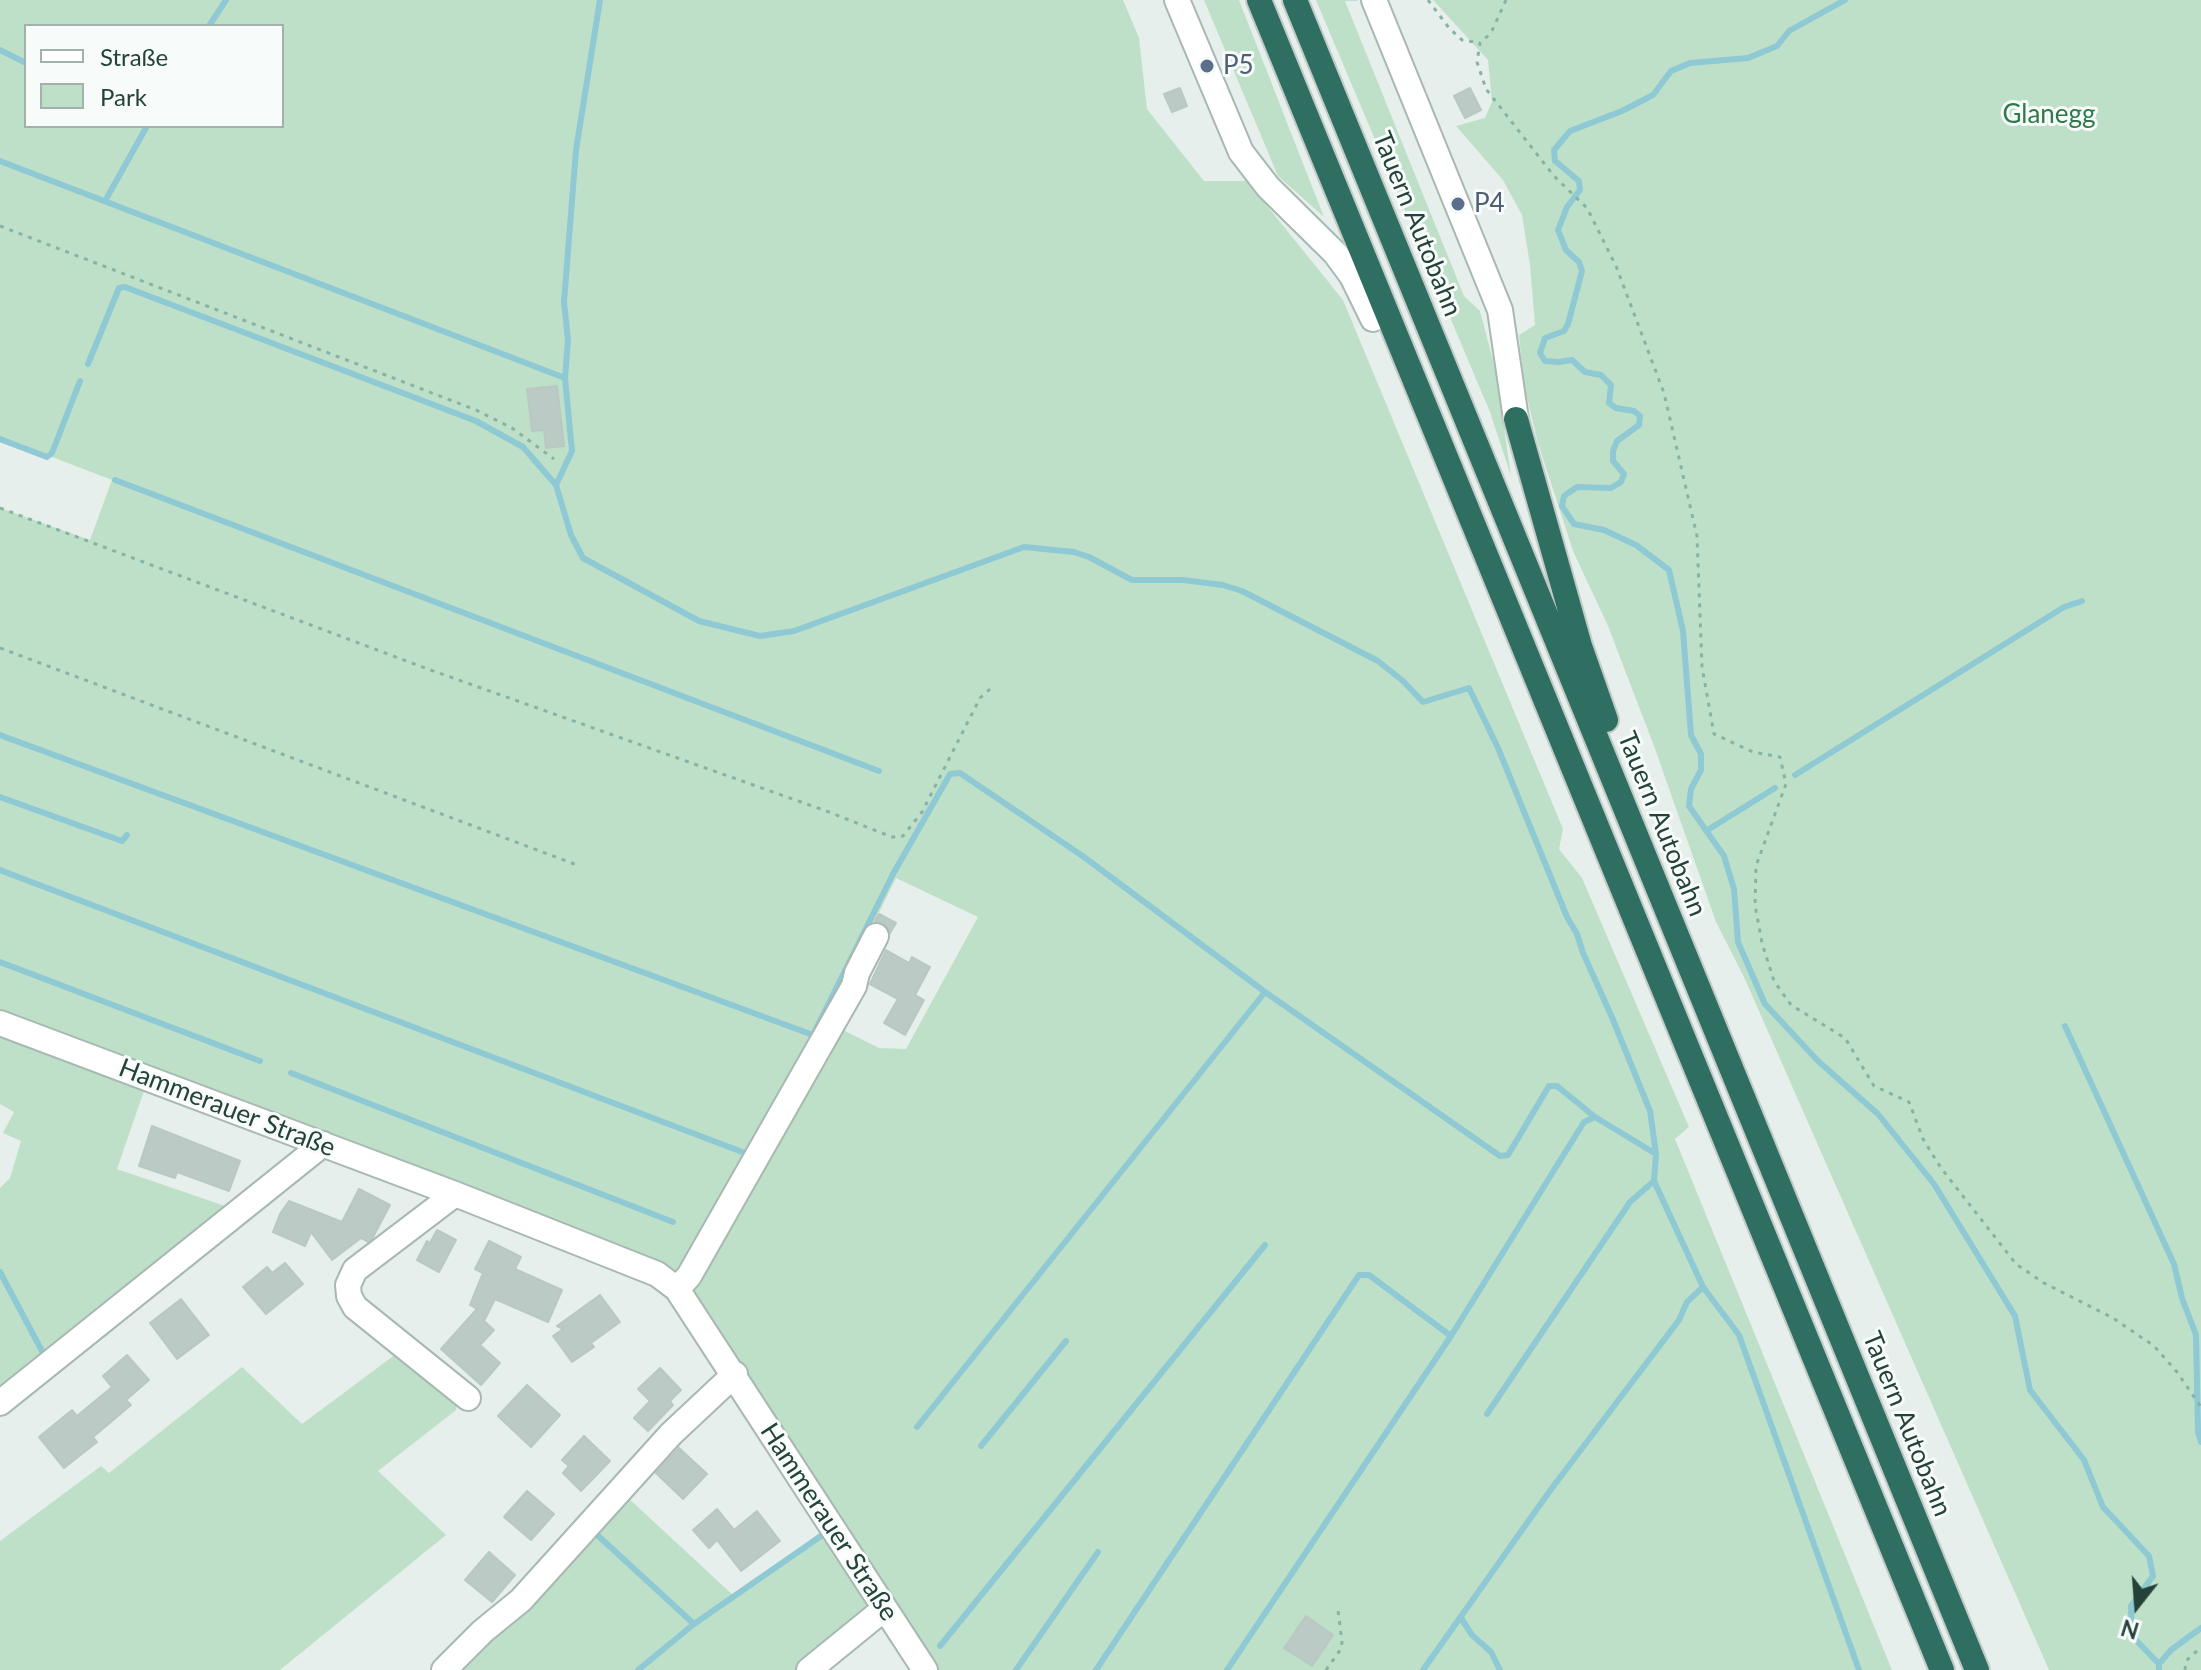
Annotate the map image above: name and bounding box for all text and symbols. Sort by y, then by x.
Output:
legend [24,24,284,128]
text: Straße [100,42,168,71]
place label: P5 [1223,50,1254,82]
marker: P5 [1198,57,1216,75]
text: Park [100,82,147,111]
park label: Glanegg [2002,99,2096,131]
street label: Tauern Autobahn [1366,127,1468,321]
place label: P4 [1474,188,1505,220]
marker: P4 [1449,195,1467,213]
street label: Tauern Autobahn [1611,727,1713,921]
street label: Hammerauer Straße [114,1052,340,1164]
street label: Tauern Autobahn [1856,1327,1958,1521]
street label: Hammerauer Straße [753,1417,905,1627]
north arrow [2097,1566,2177,1646]
text: N [2118,1614,2142,1645]

